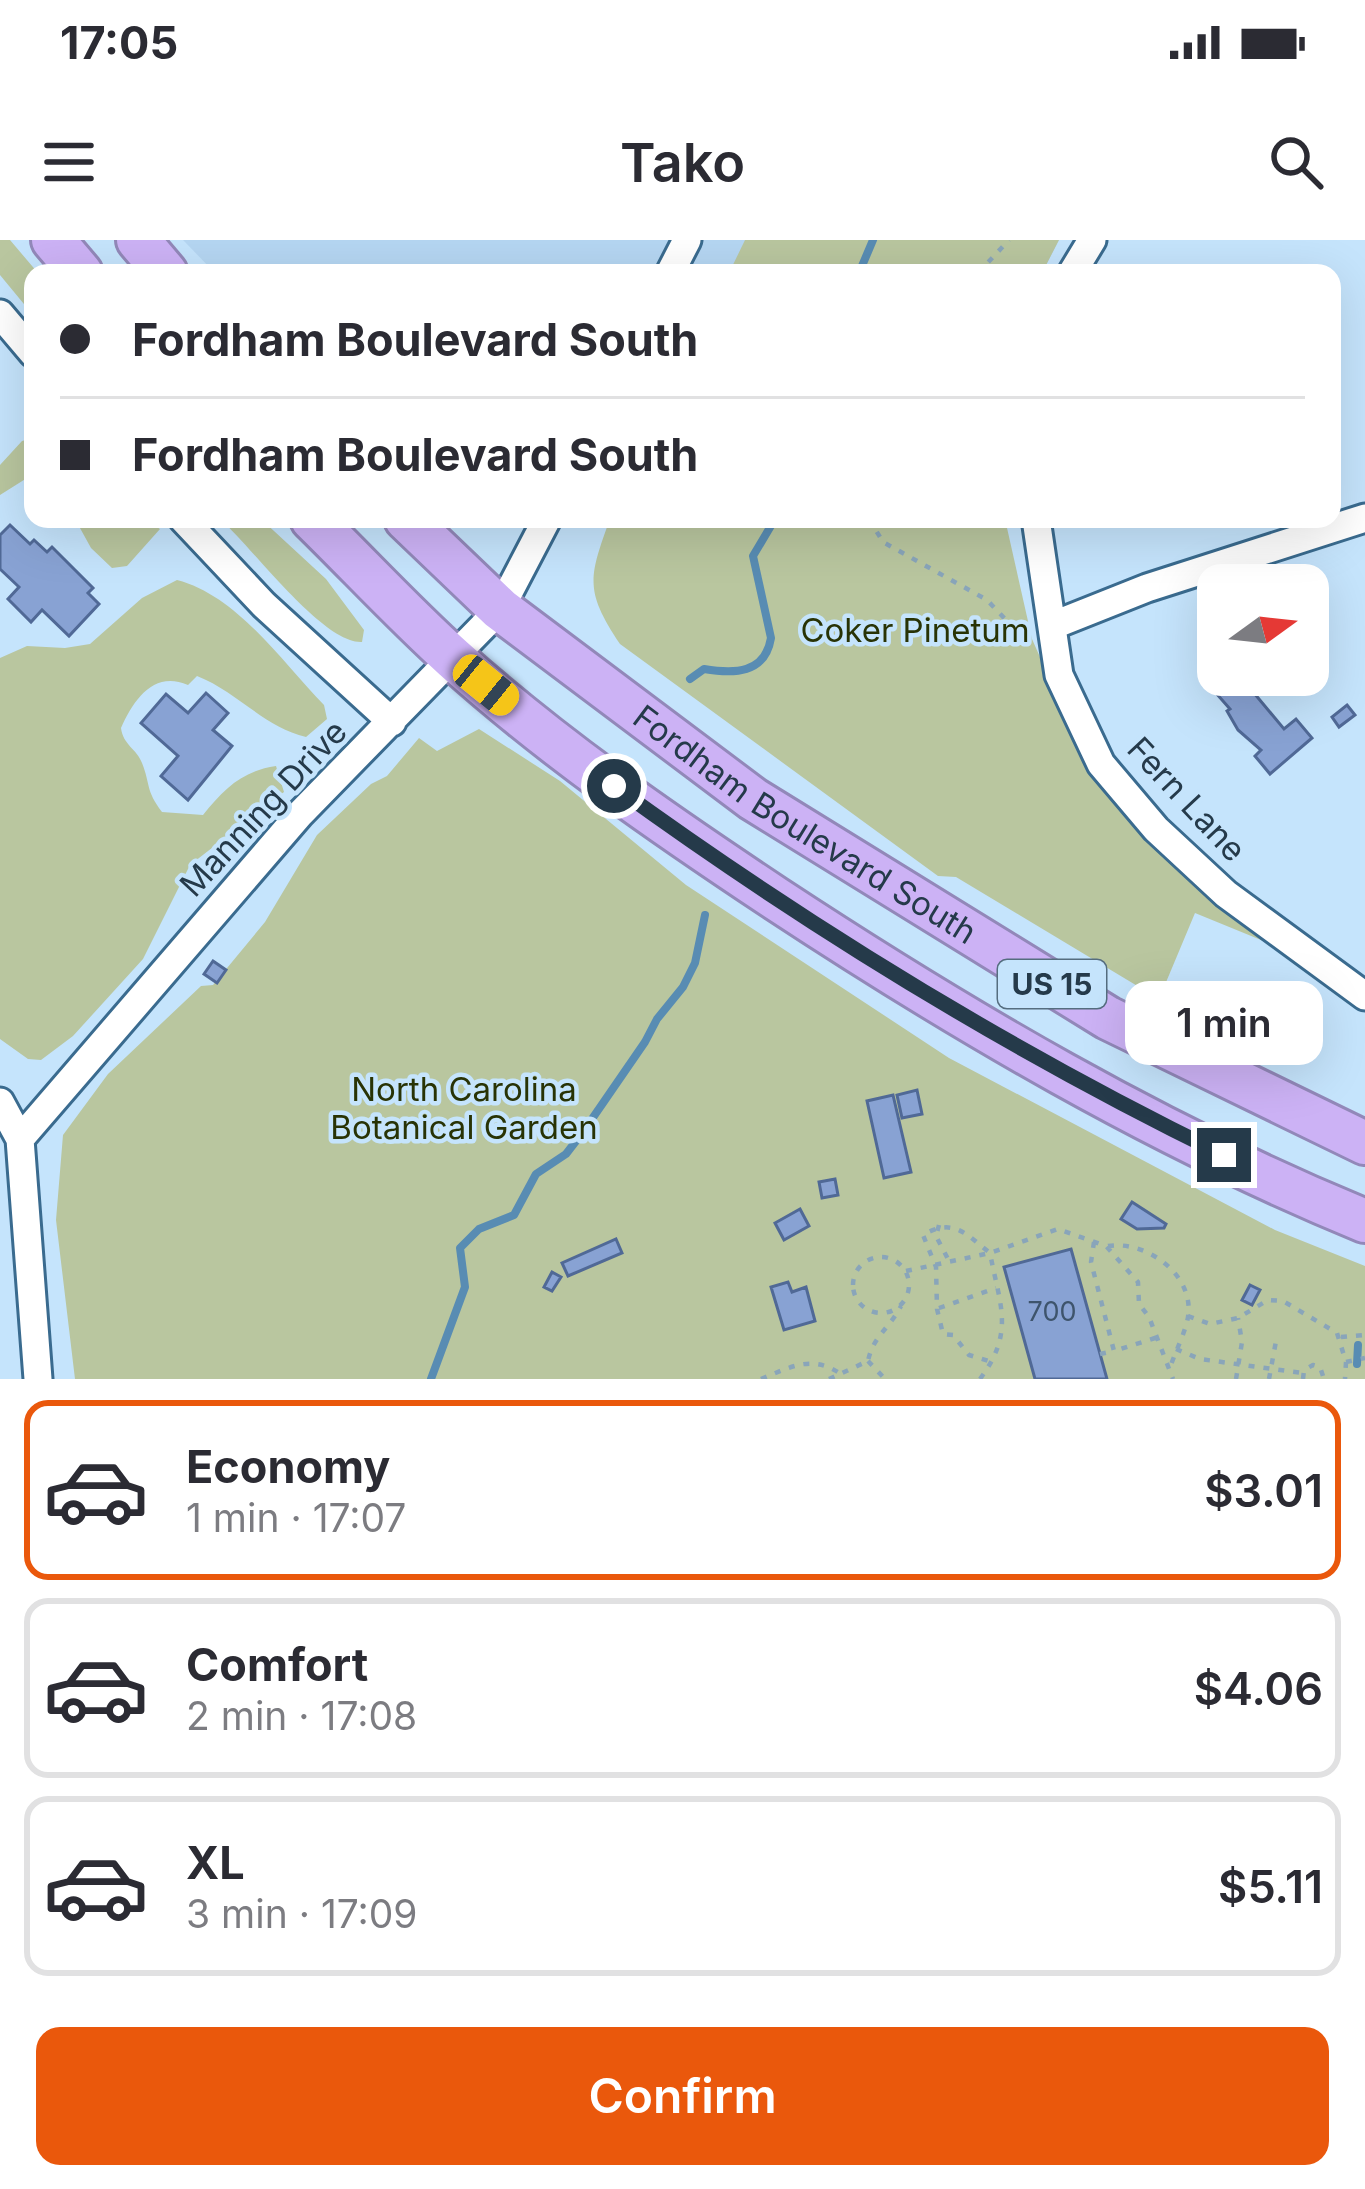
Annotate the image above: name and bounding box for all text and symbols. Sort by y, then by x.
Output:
text: 17:05 [60,15,178,70]
icon: menu [36,129,102,195]
icon: search [1263,129,1329,195]
text: Tako [620,130,745,195]
text: Fordham Boulevard South [132,312,698,367]
text: Fordham Boulevard South [132,427,698,482]
north arrow [1197,564,1329,696]
map controls [1197,564,1329,696]
park label: Coker Pinetum [800,610,1030,650]
car [447,648,525,722]
street label: Fordham Boulevard South [626,697,984,952]
street label: Manning Drive [171,712,355,904]
street label: Fern Lane [1119,729,1255,869]
route start [587,759,641,813]
road number: US 15 [998,960,1106,1008]
callout: 1 min [1125,981,1323,1065]
text: 1 min [1176,999,1272,1046]
park label: North Carolina Botanical Garden [330,1069,598,1147]
route end [1197,1128,1251,1182]
house number: 700 [1028,1295,1076,1328]
icon: car [42,1436,150,1544]
text: Economy [186,1439,390,1494]
text: $3.01 [1204,1463,1323,1518]
text: 1 min · 17:07 [186,1494,406,1541]
icon: car [42,1634,150,1742]
text: Comfort [186,1637,368,1692]
text: $4.06 [1194,1661,1323,1716]
text: 2 min · 17:08 [186,1692,417,1739]
icon: car [42,1832,150,1940]
text: XL [186,1835,245,1890]
text: $5.11 [1218,1859,1323,1914]
text: 3 min · 17:09 [186,1890,418,1937]
button: Confirm [36,2027,1329,2165]

